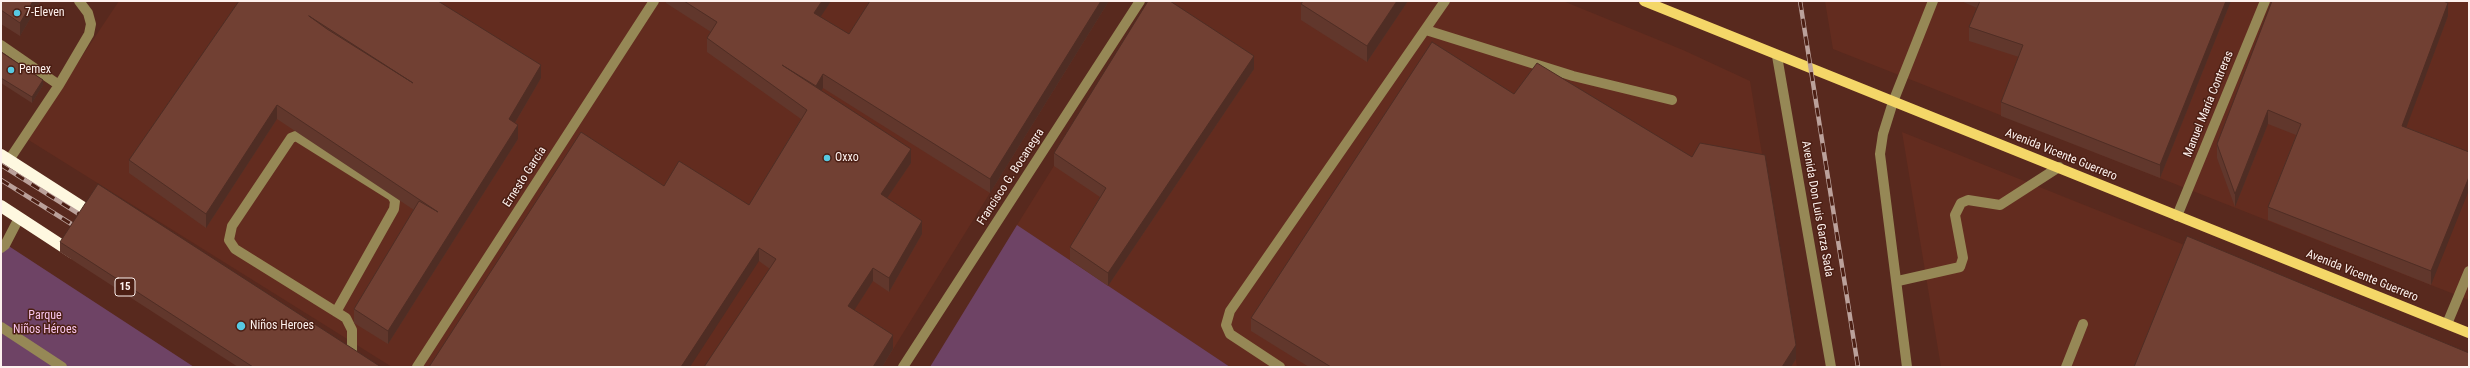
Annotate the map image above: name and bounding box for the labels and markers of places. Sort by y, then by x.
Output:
place label: 7-Eleven [25,6,65,20]
marker: 7-Eleven [12,8,22,18]
place label: Pemex [19,63,51,77]
marker: Pemex [6,65,16,75]
place label: Oxxo [835,151,859,165]
marker: Oxxo [822,153,832,163]
place label: Niños Heroes [250,319,314,333]
marker: Niños Heroes [235,320,247,332]

